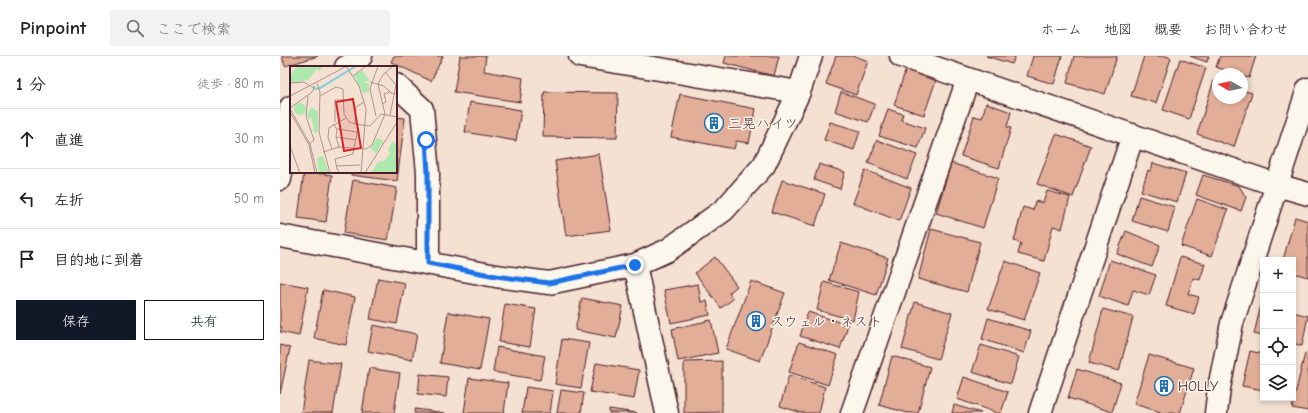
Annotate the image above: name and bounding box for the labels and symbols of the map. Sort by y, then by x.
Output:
inset map [290,66,397,173]
north arrow [1212,68,1248,104]
building icon: 三晃ハイツ [703,112,725,134]
place label: 三晃ハイツ [728,115,798,132]
route start [417,131,435,149]
route end [626,256,644,274]
building icon: スウェル・ネスト [745,310,767,332]
place label: スウェル・ネスト [770,313,883,330]
building icon: HOLLY [1153,375,1175,397]
place label: HOLLY [1178,378,1219,395]

